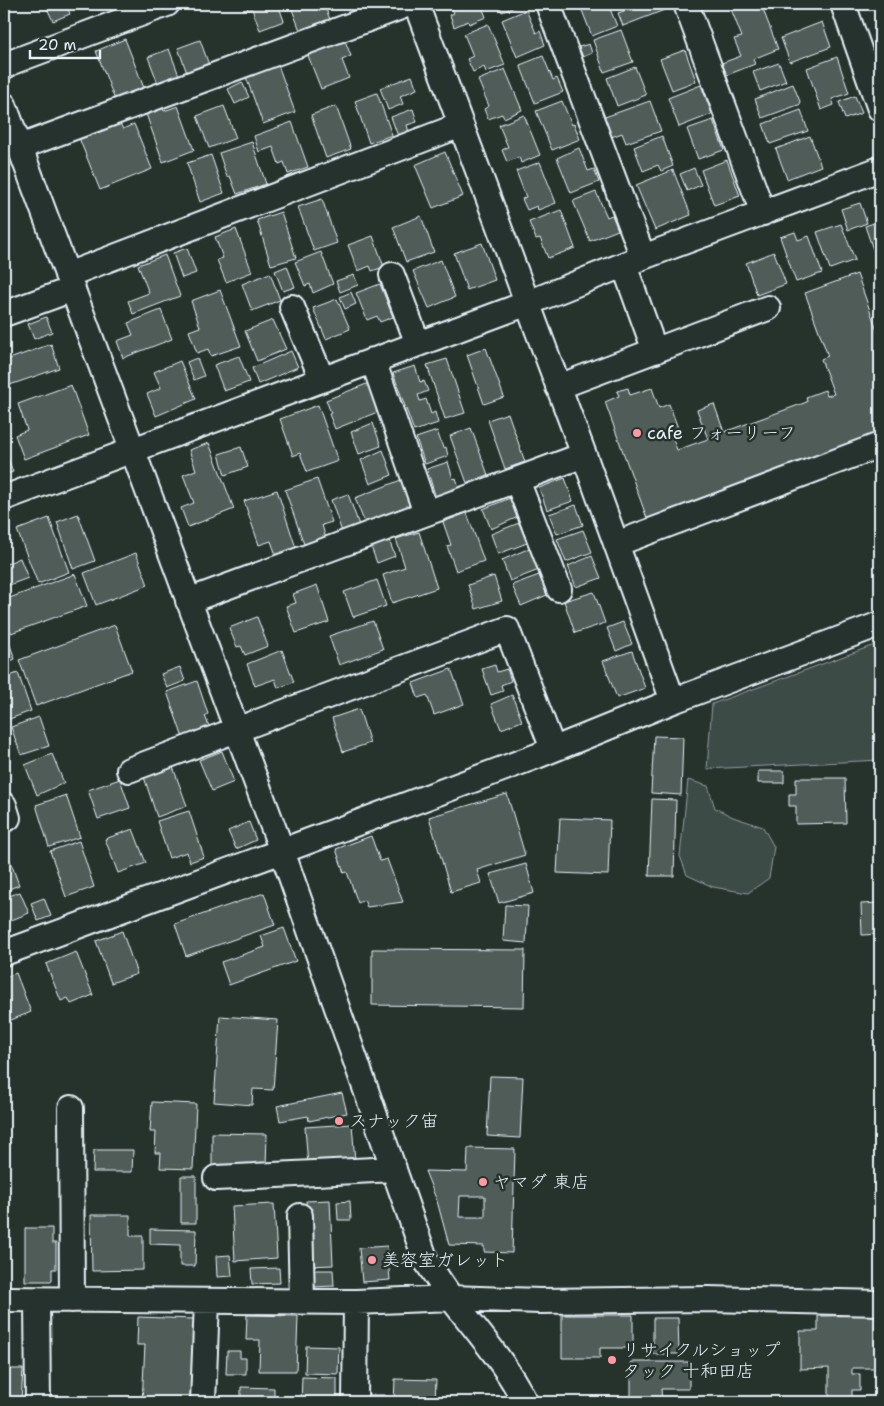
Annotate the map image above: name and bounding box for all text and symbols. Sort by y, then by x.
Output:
scale bar [30,28,100,60]
text: 20 m [38,35,77,55]
place label: cafe フォーリーフ [647,421,796,445]
marker: cafe フォーリーフ [631,427,643,439]
place label: スナック宙 [349,1109,439,1133]
marker: スナック宙 [333,1115,345,1127]
place label: ヤマダ 東店 [493,1170,589,1194]
marker: ヤマダ 東店 [477,1176,489,1188]
place label: 美容室ガレット [382,1248,508,1272]
marker: 美容室ガレット [366,1254,378,1266]
place label: リサイクルショップ タック 十和田店 [622,1338,780,1383]
marker: リサイクルショップ タック 十和田店 [606,1354,618,1366]

